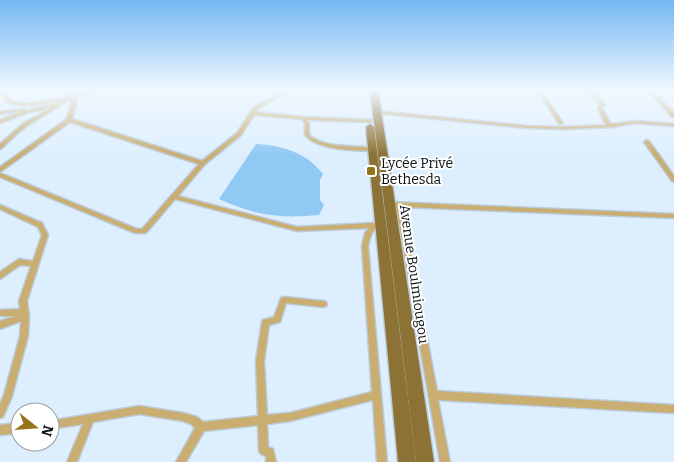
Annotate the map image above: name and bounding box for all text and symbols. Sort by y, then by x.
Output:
place label: Lycée Privé Bethesda [381,155,453,188]
marker: Lycée Privé Bethesda [365,165,377,177]
street label: Avenue Boulmiougou [396,203,432,345]
north arrow [10,402,60,452]
text: N [37,423,57,438]

